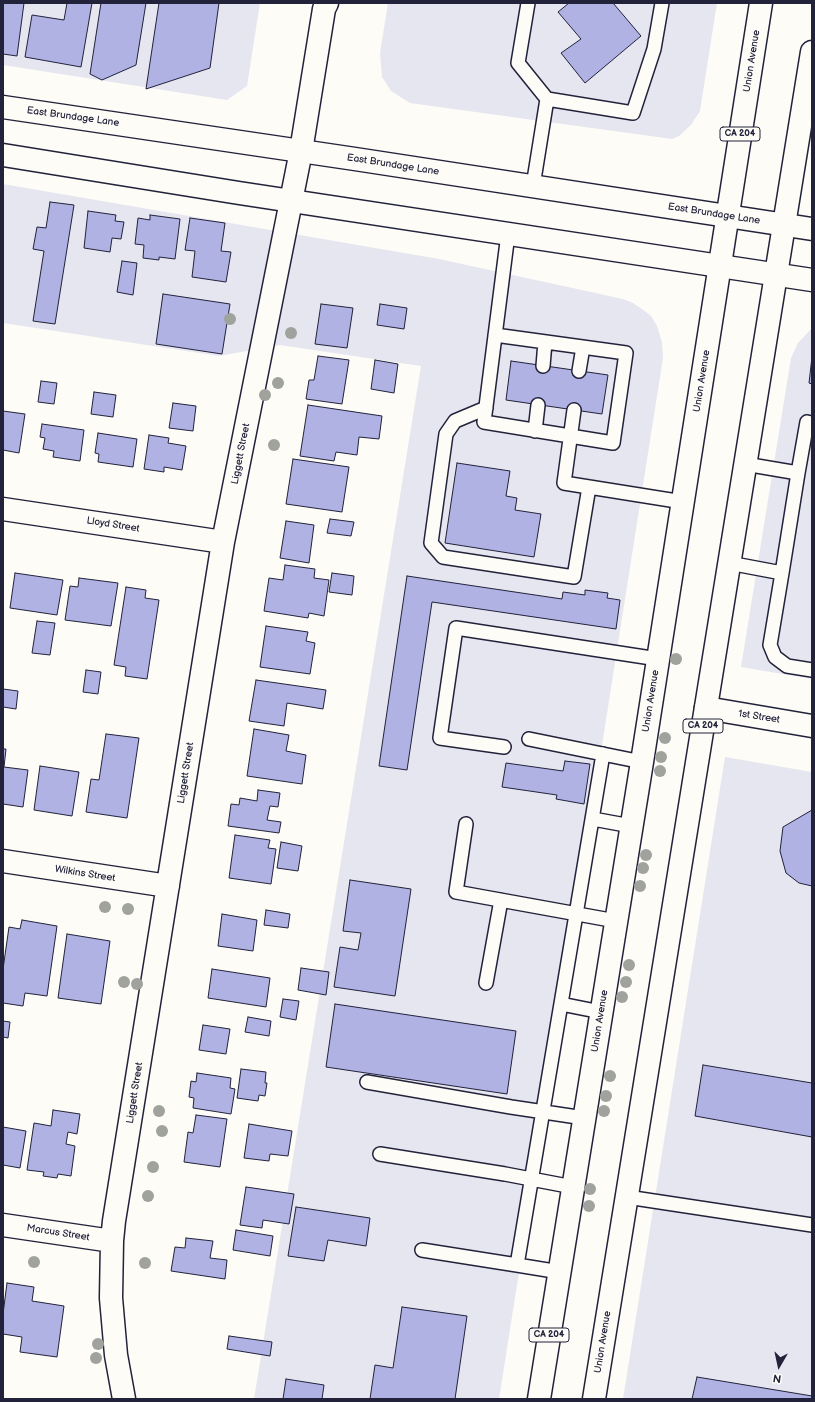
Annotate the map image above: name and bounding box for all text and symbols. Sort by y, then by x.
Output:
street label: Union Avenue [741,29,763,93]
street label: East Brundage Lane [26,105,120,129]
road number: CA 204 [720,127,760,141]
street label: East Brundage Lane [346,152,440,178]
street label: East Brundage Lane [667,201,761,227]
street label: Union Avenue [691,349,713,413]
street label: Liggett Street [229,422,253,486]
street label: Lloyd Street [86,515,140,535]
street label: Union Avenue [640,669,662,733]
street label: 1st Street [737,708,781,726]
road number: CA 204 [683,719,723,733]
street label: Liggett Street [175,741,197,805]
street label: Wilkins Street [54,863,116,885]
street label: Union Avenue [589,989,611,1053]
street label: Liggett Street [124,1061,146,1125]
street label: Marcus Street [26,1222,90,1244]
street label: Union Avenue [592,1310,614,1374]
road number: CA 204 [529,1328,569,1342]
north arrow [759,1346,799,1386]
text: N [772,1371,782,1385]

